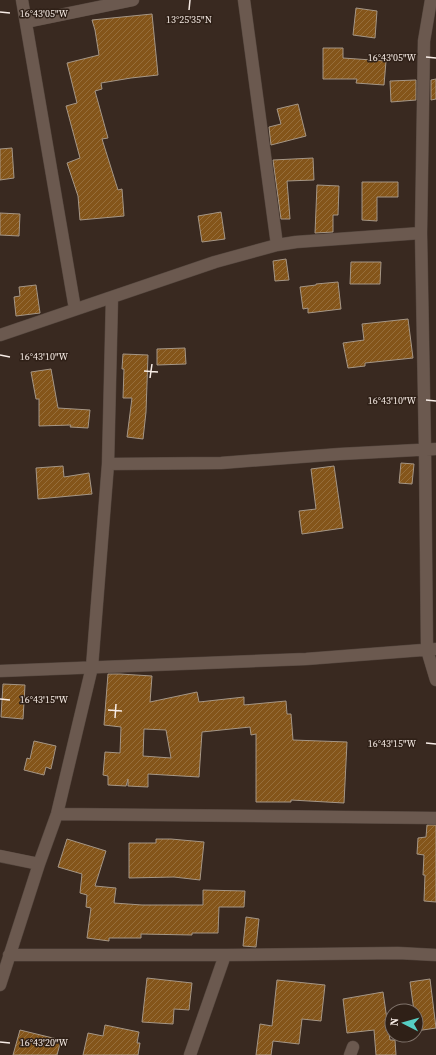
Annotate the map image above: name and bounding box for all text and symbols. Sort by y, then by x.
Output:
text: 16°43'05"W [20,7,69,20]
text: 13°25'35"N [166,13,212,26]
text: 16°43'05"W [368,51,417,64]
text: 16°43'10"W [20,350,69,363]
text: 16°43'10"W [368,394,417,407]
text: 16°43'15"W [20,693,69,706]
text: 16°43'15"W [368,737,417,750]
north arrow [384,1003,424,1043]
text: N [387,1017,402,1027]
text: 16°43'20"W [20,1036,69,1049]

